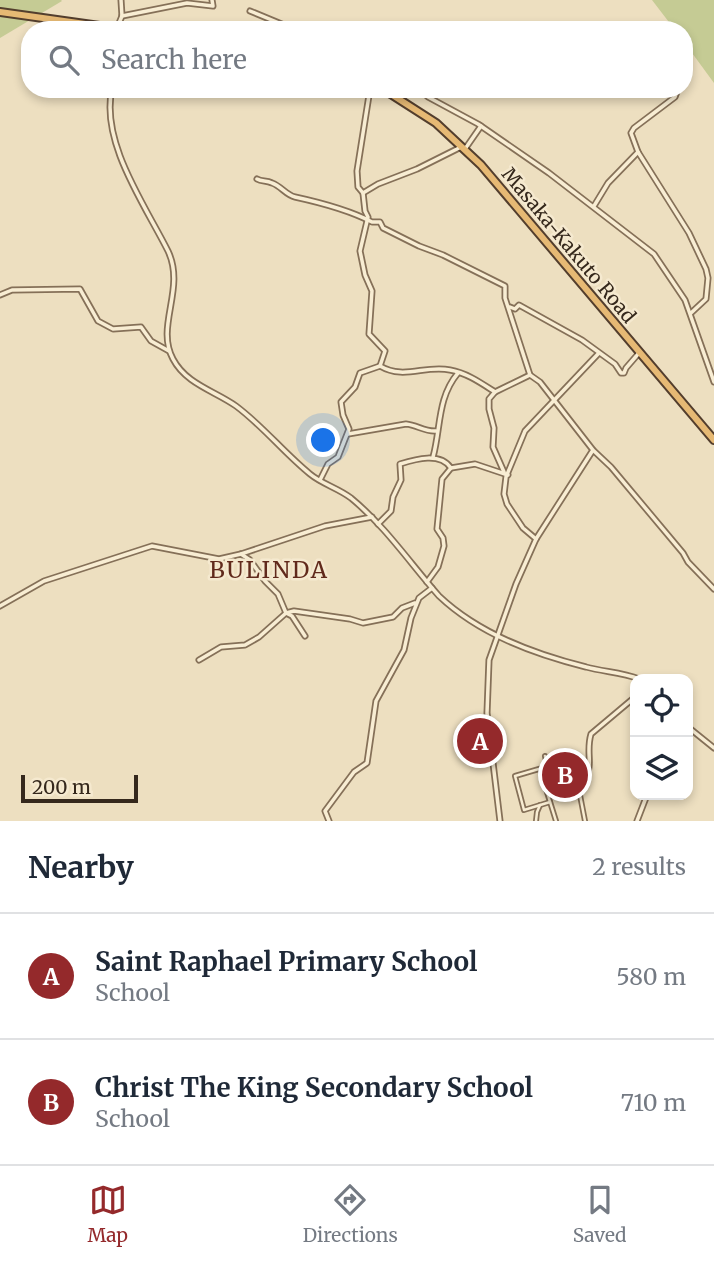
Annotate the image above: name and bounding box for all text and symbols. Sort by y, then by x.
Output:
search box [21,21,693,98]
icon: search [45,41,83,79]
text: Search here [101,43,247,76]
street label: Masaka-Kakuto Road [497,162,641,328]
your location [306,423,340,457]
district label: BULINDA [209,555,329,584]
map controls [630,674,693,800]
button: locate [630,674,693,737]
pin: A [457,715,503,767]
button: layers [630,737,693,800]
pin: B [542,749,588,801]
scale bar [21,772,138,804]
text: 200 m [32,775,91,799]
text: Nearby [28,848,134,886]
text: 2 results [592,852,686,881]
text: Saint Raphael Primary School [95,945,477,978]
text: A [43,962,59,991]
text: 580 m [616,962,686,991]
text: School [95,978,170,1007]
text: Christ The King Secondary School [95,1071,533,1104]
text: B [43,1088,59,1117]
text: 710 m [621,1088,686,1117]
text: School [95,1104,170,1133]
tab: Map [87,1181,128,1247]
tab: Directions [303,1181,398,1247]
tab: Saved [573,1181,627,1247]

